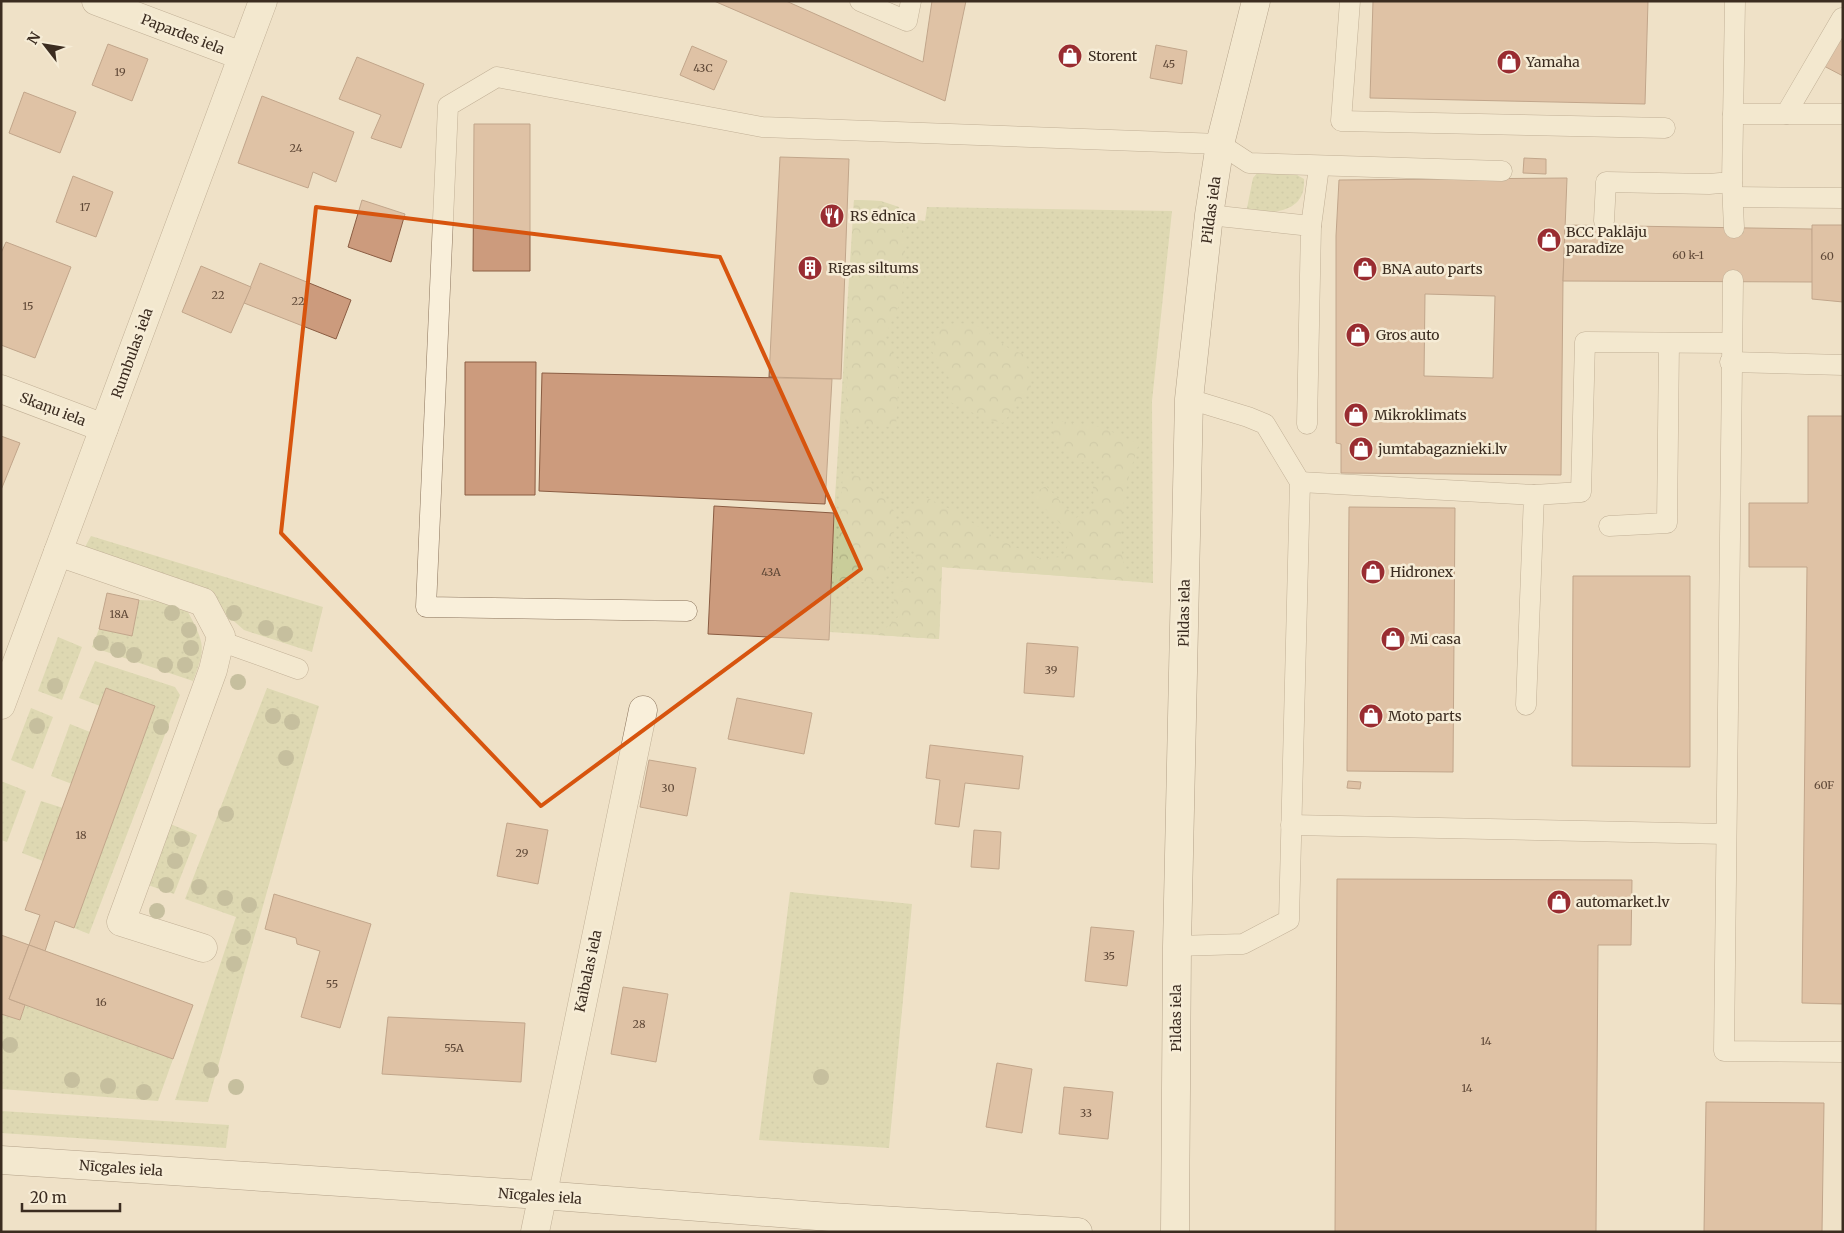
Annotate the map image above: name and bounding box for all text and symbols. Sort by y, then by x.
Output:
street label: Papardes iela [139,10,228,58]
north arrow [20,20,70,70]
text: N [23,29,44,48]
shop icon: Storent [1057,43,1083,69]
place label: Storent [1088,47,1138,65]
shop icon: Yamaha [1496,49,1522,75]
place label: Yamaha [1525,53,1580,71]
house number: 45 [1163,57,1175,71]
house number: 43C [693,61,713,75]
house number: 19 [114,65,126,79]
house number: 24 [290,141,303,155]
street label: Pildas iela [1197,175,1225,245]
house number: 17 [80,200,90,214]
restaurant icon: RS ēdnīca [819,203,845,229]
place label: RS ēdnīca [850,207,916,225]
place label: BCC Paklāju paradīze [1566,223,1647,257]
shop icon: BCC Paklāju paradīze [1536,227,1562,253]
house number: 60 k-1 [1672,248,1704,262]
house number: 60 [1820,249,1834,263]
building icon: Rīgas siltums [797,255,823,281]
shop icon: BNA auto parts [1352,256,1378,282]
place label: Rīgas siltums [828,259,919,277]
place label: BNA auto parts [1382,260,1483,278]
house number: 22 [212,288,224,302]
house number: 22 [292,294,304,308]
house number: 15 [22,299,34,313]
street label: Rumbulas iela [107,305,157,401]
shop icon: Gros auto [1345,322,1371,348]
place label: Gros auto [1376,326,1439,344]
street label: Skaņu iela [17,388,89,430]
shop icon: Mikroklimats [1343,402,1369,428]
place label: Mikroklimats [1374,406,1467,424]
shop icon: jumtabagaznieki.lv [1348,436,1374,462]
place label: jumtabagaznieki.lv [1377,440,1508,458]
shop icon: Hidronex [1360,559,1386,585]
place label: Hidronex [1390,563,1454,581]
house number: 43A [761,565,781,579]
street label: Pildas iela [1174,579,1194,647]
house number: 18A [110,607,129,621]
shop icon: Mi casa [1380,626,1406,652]
place label: Mi casa [1410,630,1461,648]
house number: 39 [1045,663,1058,677]
shop icon: Moto parts [1358,703,1384,729]
place label: Moto parts [1388,707,1462,725]
house number: 60F [1814,778,1834,792]
house number: 30 [661,781,675,795]
house number: 18 [75,828,87,842]
house number: 29 [516,846,529,860]
shop icon: automarket.lv [1546,889,1572,915]
place label: automarket.lv [1576,893,1670,911]
street label: Kaibalas iela [570,928,606,1014]
house number: 35 [1103,949,1115,963]
house number: 55 [326,977,338,991]
street label: Pildas iela [1167,984,1185,1052]
house number: 16 [95,995,107,1009]
house number: 28 [633,1017,646,1031]
house number: 14 [1480,1034,1492,1048]
house number: 55A [444,1041,464,1055]
house number: 14 [1461,1081,1473,1095]
house number: 33 [1080,1106,1092,1120]
street label: Nīcgales iela [78,1156,164,1180]
scale bar [22,1180,120,1212]
street label: Nīcgales iela [497,1184,583,1208]
text: 20 m [30,1188,67,1207]

